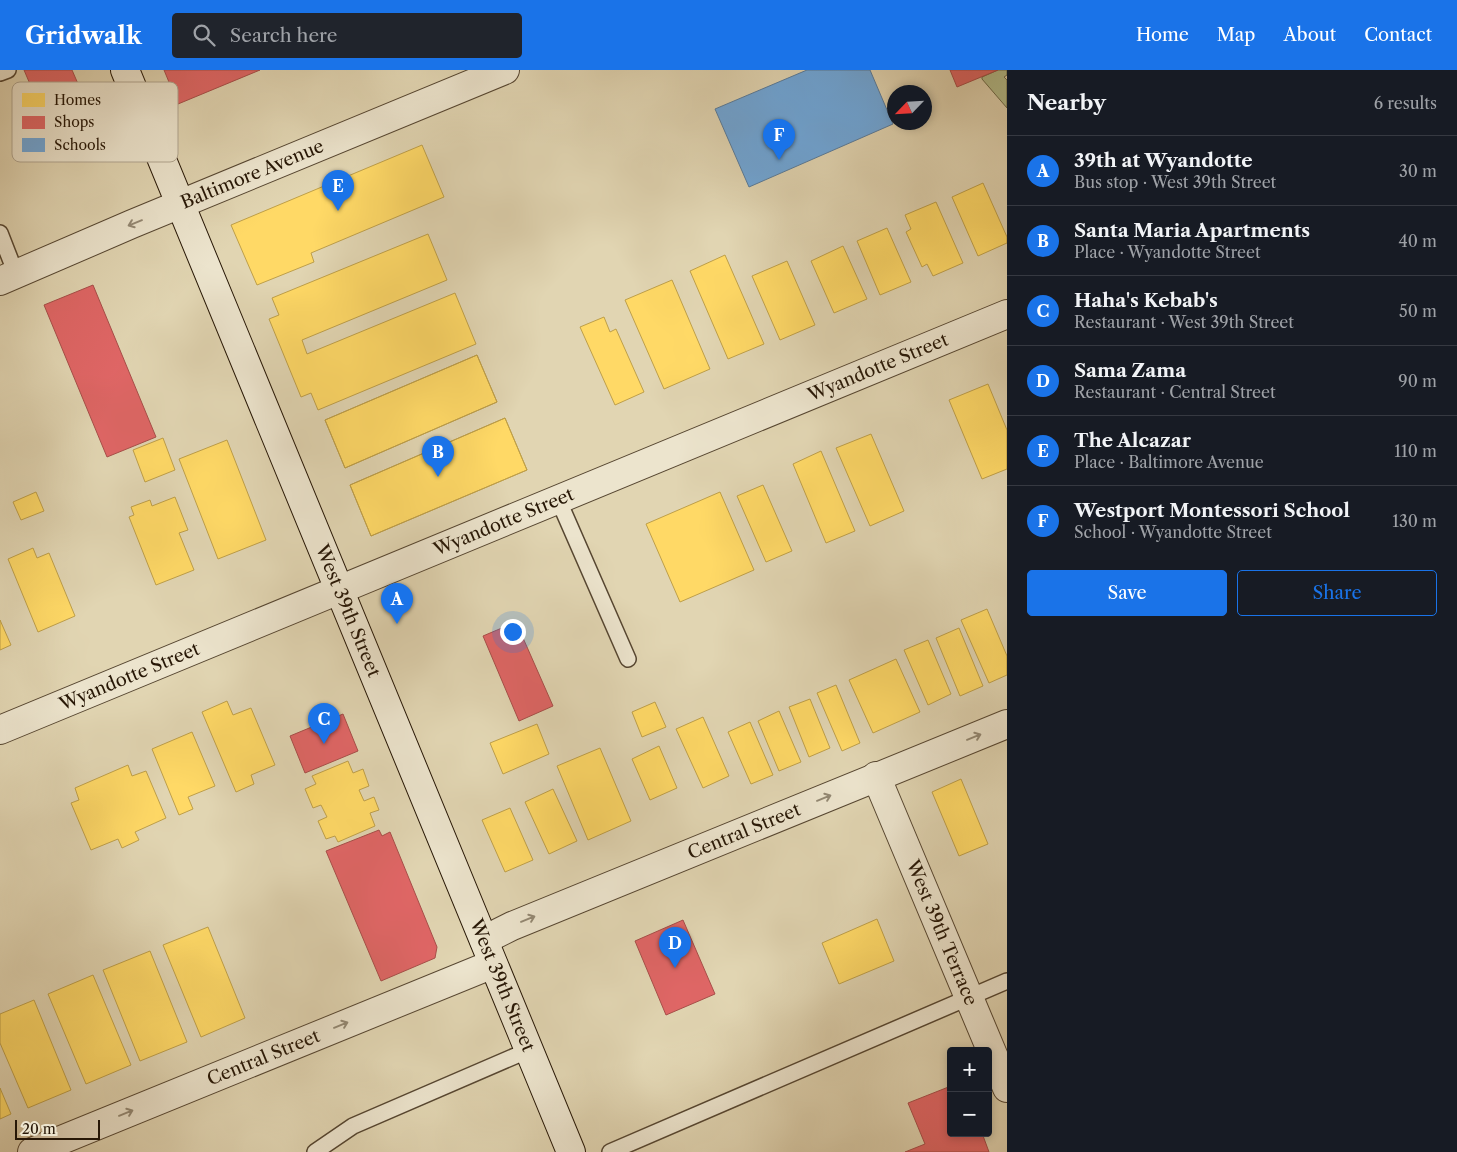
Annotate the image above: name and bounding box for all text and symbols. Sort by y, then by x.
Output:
search box [172,13,522,58]
text: Gridwalk [25,21,142,50]
icon: search [190,21,218,49]
text: Search here [230,24,338,47]
text: Home [1136,24,1189,46]
text: Map [1217,24,1255,46]
text: About [1283,24,1336,46]
text: Contact [1364,24,1432,46]
legend [12,82,178,162]
north arrow [887,85,932,130]
text: Nearby [1027,90,1106,115]
text: Homes [54,91,101,109]
text: 6 results [1374,93,1437,113]
text: Shops [54,113,94,131]
pin: F [763,119,795,160]
street label: Baltimore Avenue [178,135,327,214]
text: Schools [54,136,106,154]
text: 39th at Wyandotte [1074,149,1253,172]
text: A [1037,161,1049,181]
text: 30 m [1399,161,1437,181]
pin: E [322,170,354,211]
text: Bus stop · West 39th Street [1074,172,1276,192]
one-way arrow [128,218,143,228]
text: Santa Maria Apartments [1074,219,1310,242]
text: B [1037,231,1049,251]
text: 40 m [1398,231,1437,251]
text: Place · Wyandotte Street [1074,242,1261,262]
text: Haha's Kebab's [1074,289,1218,312]
text: C [1037,301,1049,321]
text: 50 m [1399,301,1437,321]
text: Restaurant · West 39th Street [1074,312,1294,332]
street label: Wyandotte Street [804,328,952,406]
text: Sama Zama [1074,359,1186,382]
text: D [1036,371,1050,391]
text: 90 m [1398,371,1437,391]
text: Restaurant · Central Street [1074,382,1276,402]
text: The Alcazar [1074,429,1191,452]
pin: B [422,436,454,477]
text: E [1037,441,1049,461]
text: 110 m [1394,441,1437,461]
text: Place · Baltimore Avenue [1074,452,1264,472]
street label: Wyandotte Street [429,483,578,561]
text: Westport Montessori School [1074,499,1350,522]
text: F [1038,511,1048,531]
text: 130 m [1392,511,1437,531]
text: School · Wyandotte Street [1074,522,1272,542]
street label: West 39th Street [310,540,385,681]
button: Save [1027,570,1227,616]
button: Share [1237,570,1437,616]
pin: A [381,583,413,624]
your location [500,619,526,645]
street label: Wyandotte Street [55,638,203,716]
pin: C [308,703,340,744]
one-way arrow [966,732,981,741]
one-way arrow [816,793,831,802]
street label: Central Street [684,798,804,864]
street label: West 39th Terrace [901,856,982,1009]
one-way arrow [520,914,535,924]
street label: West 39th Street [465,915,540,1055]
pin: D [659,927,691,968]
one-way arrow [333,1019,348,1029]
street label: Central Street [204,1025,324,1090]
map controls [947,1047,992,1137]
button: + [947,1047,992,1092]
button: − [947,1092,992,1137]
one-way arrow [118,1108,133,1118]
scale bar [15,1117,100,1140]
text: 20 m [22,1120,56,1138]

